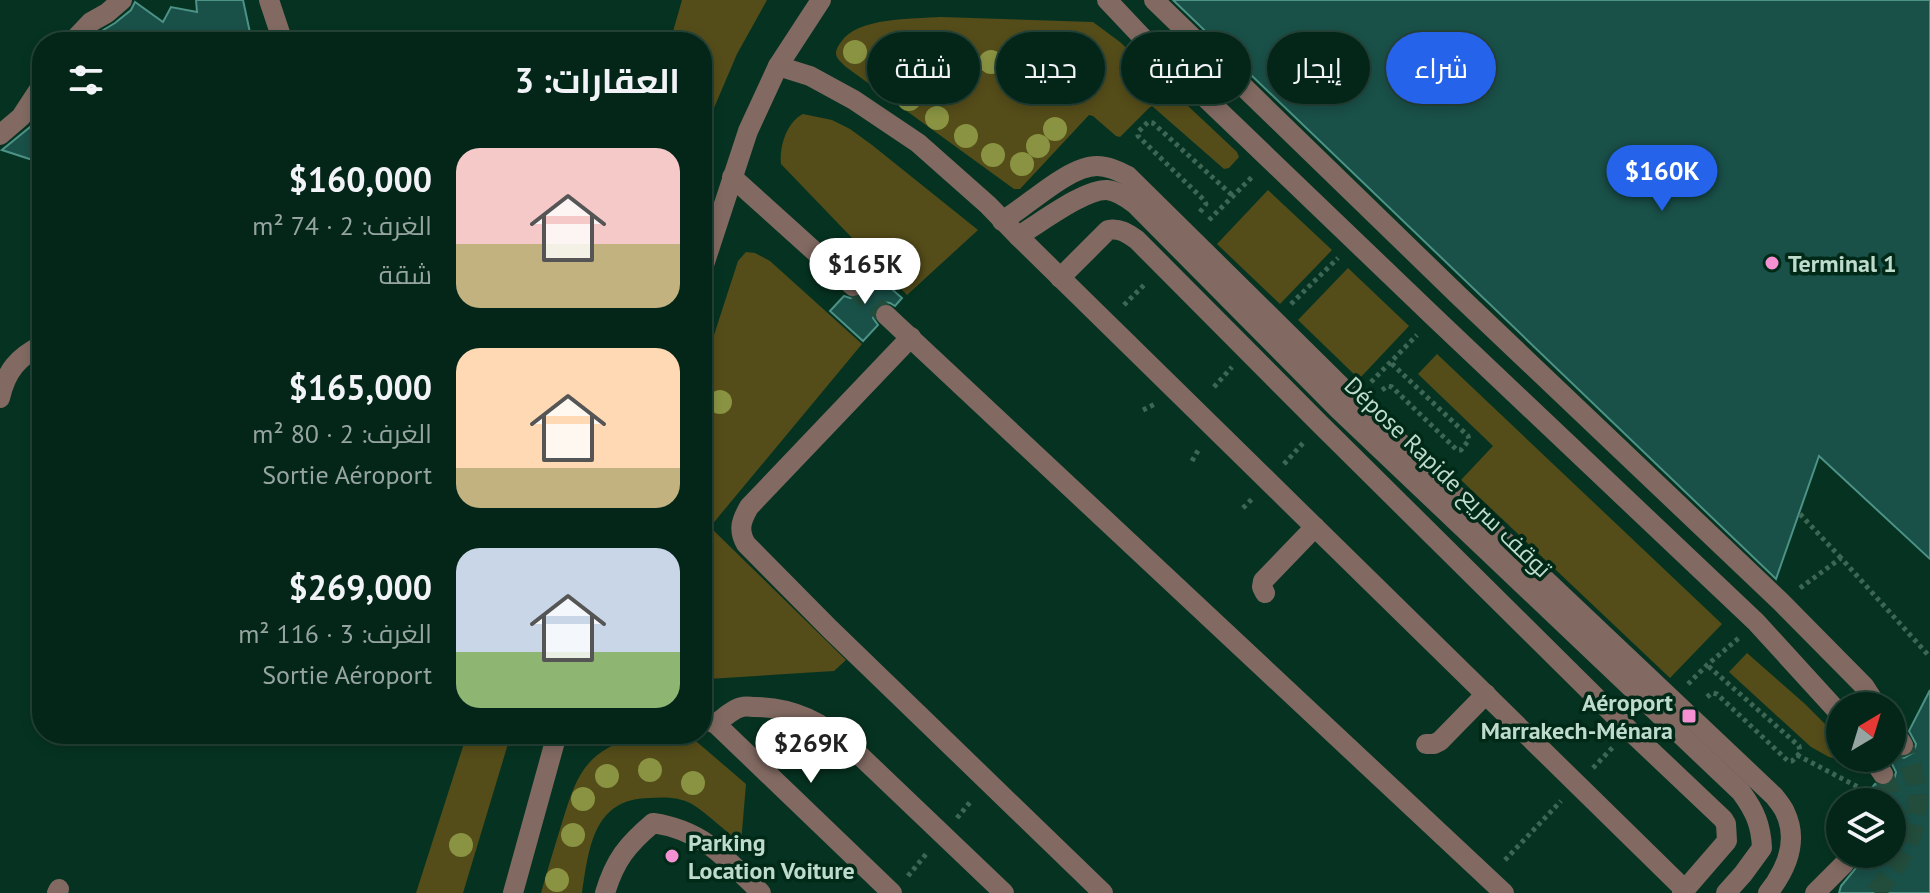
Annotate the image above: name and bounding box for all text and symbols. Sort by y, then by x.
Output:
chip: شقة [867,32,980,104]
chip: جديد [996,32,1105,104]
chip: تصفية [1121,32,1251,104]
chip: إيجار [1267,32,1370,104]
chip: شراء [1386,32,1496,104]
icon: filters [64,58,108,102]
text: العقارات: 3 [515,58,680,102]
pin: $160K [1606,145,1718,213]
text: $160K [1624,154,1700,187]
text: $160,000 [288,157,432,201]
icon: home [520,180,616,276]
text: الغرف: 2 · 74 m² [252,209,432,242]
pin: $165K [809,238,921,306]
text: $165K [827,247,903,280]
place label: Terminal 1 [1788,248,1897,279]
marker: Terminal 1 [1763,254,1781,272]
text: شقة [379,258,432,291]
text: $165,000 [288,365,432,409]
street label: Dépose Rapide توقف سريع [1337,370,1558,585]
icon: home [520,380,616,476]
text: الغرف: 2 · 80 m² [252,417,432,450]
text: Sortie Aéroport [262,458,432,491]
text: $269,000 [288,565,432,609]
icon: home [520,580,616,676]
text: الغرف: 3 · 116 m² [238,617,432,650]
text: Sortie Aéroport [262,658,432,691]
place label: Aéroport Marrakech-Ménara [1481,687,1674,746]
north arrow [1826,692,1906,772]
map controls [1826,692,1906,868]
marker: Aéroport Marrakech-Ménara [1680,707,1698,725]
pin: $269K [755,717,867,785]
text: $269K [773,726,849,759]
button: layers [1826,788,1906,868]
place label: Parking Location Voiture [688,827,855,886]
marker: Parking Location Voiture [663,847,681,865]

